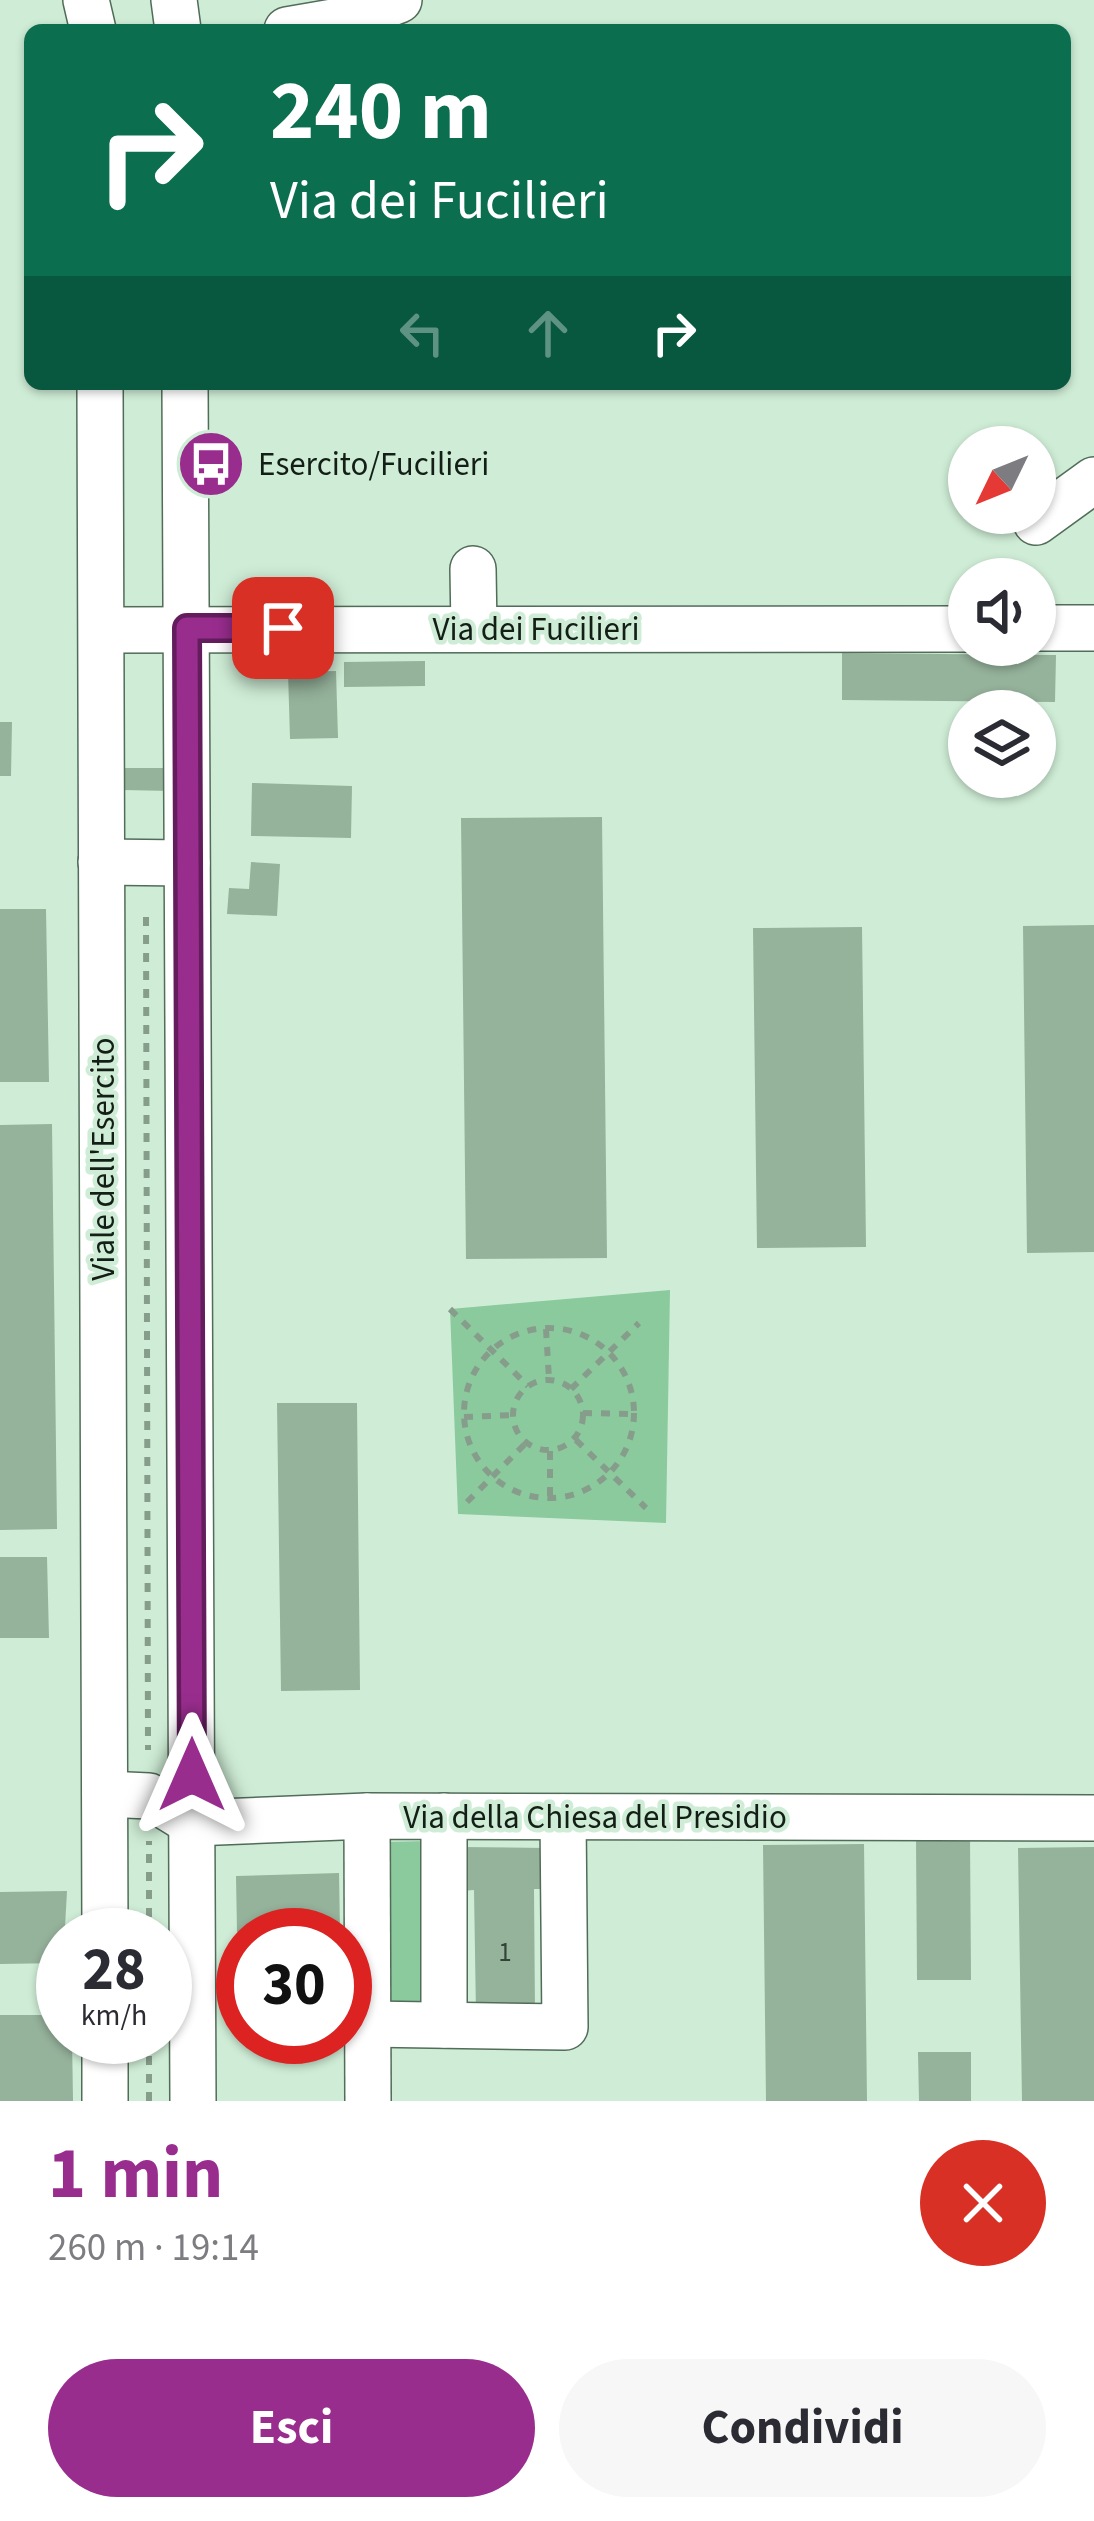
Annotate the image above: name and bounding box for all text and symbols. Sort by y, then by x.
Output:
text: 240 m [270,52,492,172]
icon: right [72,72,228,228]
text: Via dei Fucilieri [270,163,609,240]
icon: left [389,300,455,366]
icon: ahead [515,300,581,366]
icon: right [641,300,707,366]
north arrow [948,426,1056,534]
map controls [948,426,1056,798]
bus stop icon: Esercito/Fucilieri [176,429,246,499]
place label: Esercito/Fucilieri [258,441,489,488]
button: sound [948,558,1056,666]
pin [232,577,334,679]
icon: arrive [250,595,316,661]
street label: Via dei Fucilieri [432,606,640,653]
button: layers [948,690,1056,798]
street label: Viale dell'Esercito [80,1037,127,1281]
position arrow [129,1712,255,1838]
street label: Via della Chiesa del Presidio [403,1794,787,1841]
speed limit sign: 30 [216,1908,372,2064]
text: 28 [82,1928,146,2013]
house number: 1 [498,1933,512,1972]
text: km/h [81,1994,147,2037]
text: 1 min [48,2123,223,2226]
button: close [920,2140,1046,2266]
text: 260 m · 19:14 [48,2220,259,2276]
button: Esci [48,2359,535,2497]
button: Condividi [559,2359,1046,2497]

